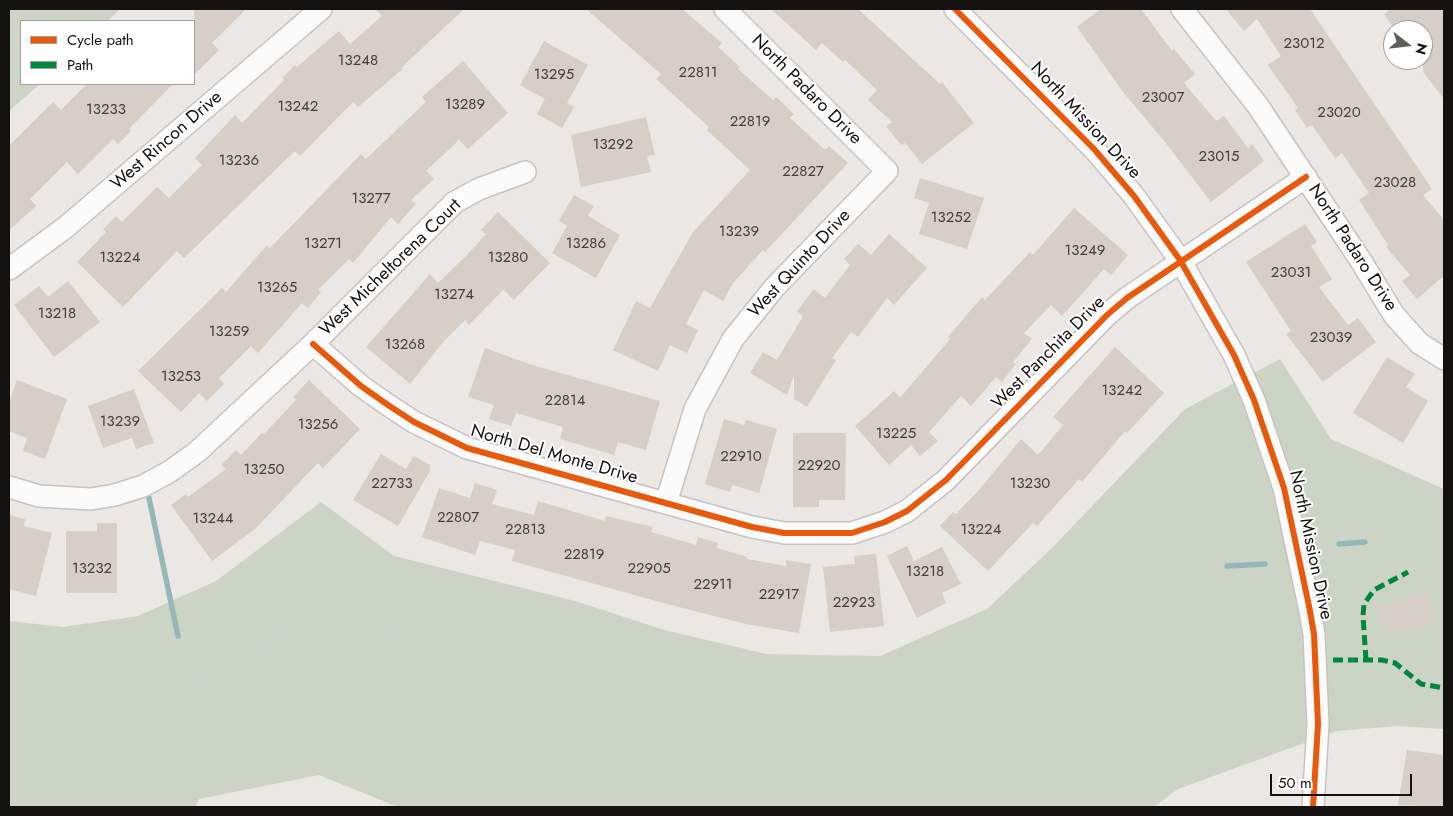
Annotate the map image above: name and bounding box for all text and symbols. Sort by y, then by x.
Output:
legend [20,20,195,85]
north arrow [1383,20,1433,70]
text: Cycle path [67,29,134,51]
street label: North Padaro Drive [746,30,866,150]
house number: 23012 [1283,35,1325,53]
text: N [1410,41,1433,57]
house number: 13248 [338,52,378,70]
text: Path [67,54,93,76]
street label: North Mission Drive [1025,58,1145,184]
house number: 22811 [679,64,717,82]
house number: 13295 [534,66,574,84]
street label: West Rincon Drive [107,87,227,195]
house number: 23007 [1142,89,1184,107]
house number: 13289 [445,96,485,114]
house number: 13242 [278,98,318,116]
house number: 13233 [86,101,126,119]
house number: 23020 [1317,104,1361,122]
house number: 22819 [730,113,770,131]
house number: 13292 [593,136,633,154]
house number: 23015 [1199,148,1239,166]
house number: 13236 [219,152,259,170]
house number: 22827 [782,163,824,181]
house number: 23028 [1374,174,1416,192]
street label: North Padaro Drive [1303,180,1401,316]
house number: 13277 [351,190,391,208]
street label: West Micheltorena Court [316,195,466,341]
street label: West Quinto Drive [744,205,856,323]
house number: 13252 [931,209,971,227]
house number: 13239 [719,223,759,241]
house number: 13271 [304,235,342,253]
house number: 13286 [566,235,606,253]
house number: 13249 [1065,242,1105,260]
house number: 13224 [100,249,140,267]
house number: 13280 [488,249,528,267]
house number: 23031 [1271,264,1311,282]
house number: 13265 [257,279,297,297]
house number: 13274 [434,286,474,304]
street label: West Panchita Drive [988,292,1110,414]
house number: 13218 [38,305,76,323]
house number: 13259 [209,323,249,341]
house number: 23039 [1310,329,1352,347]
house number: 13268 [385,336,425,354]
house number: 13253 [161,368,201,386]
house number: 13242 [1102,382,1142,400]
house number: 22814 [545,392,585,410]
house number: 13239 [100,413,140,431]
house number: 13256 [298,416,338,434]
street label: North Del Monte Drive [468,421,640,489]
house number: 13225 [876,425,916,443]
house number: 22910 [720,448,762,466]
house number: 22920 [797,457,841,475]
house number: 13250 [244,461,284,479]
street label: North Mission Drive [1284,468,1336,622]
house number: 22733 [371,475,413,493]
house number: 13230 [1010,475,1050,493]
house number: 22807 [437,509,479,527]
house number: 13244 [193,510,233,528]
house number: 22813 [505,521,545,539]
house number: 13224 [961,521,1001,539]
house number: 22819 [564,546,604,564]
house number: 13232 [72,560,112,578]
house number: 22905 [627,560,671,578]
house number: 13218 [906,563,944,581]
house number: 22911 [693,576,733,594]
house number: 22917 [759,586,799,604]
house number: 22923 [833,594,875,612]
scale bar [1273,764,1416,796]
text: 50 m [1278,772,1312,794]

